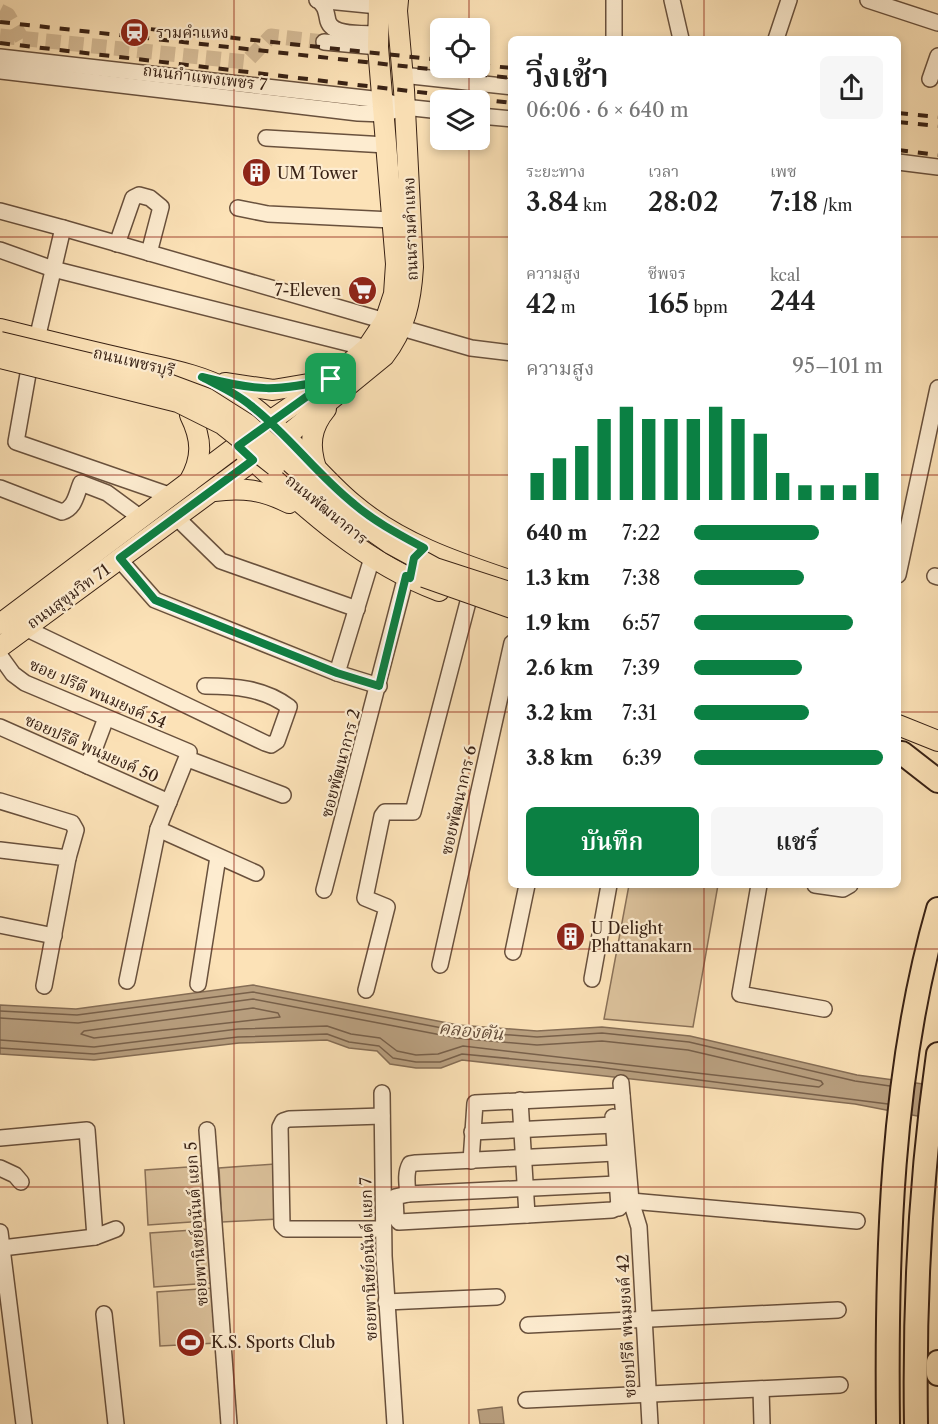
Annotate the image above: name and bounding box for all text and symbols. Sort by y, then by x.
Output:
station icon: รามคำแหง [119,16,151,48]
map controls [430,18,490,150]
button: locate [430,18,490,78]
place label: รามคำแหง [156,22,229,42]
text: วิ่งเช้า [526,55,609,96]
button: share [820,56,883,119]
street label: ถนนกำแพงเพชร 7 [142,59,268,95]
button: layers [430,90,490,150]
text: 06:06 · 6 × 640 m [526,98,689,122]
building icon: UM Tower [240,157,272,189]
text: ระยะทาง [526,161,585,181]
text: เวลา [648,161,679,181]
text: เพซ [770,161,797,181]
place label: UM Tower [277,163,358,183]
street label: ถนนรามคำแหง [398,177,422,281]
text: 3.84 [526,186,579,218]
text: 28:02 [648,186,718,218]
text: 7:18 [770,186,818,218]
text: km [579,195,607,215]
text: /km [818,195,852,215]
text: ความสูง [526,263,581,283]
text: ชีพจร [648,263,686,283]
text: kcal [770,265,800,285]
supermarket icon: 7-Eleven [346,274,378,306]
place label: 7-Eleven [275,280,341,300]
text: 244 [770,285,816,317]
text: 42 [526,288,557,320]
text: 165 [648,288,689,320]
text: m [557,297,576,317]
text: bpm [689,297,728,317]
street label: ถนนเพชรบุรี [91,342,177,382]
pin [305,353,356,404]
text: 95–101 m [792,354,883,378]
text: ความสูง [526,356,594,380]
icon: arrive [314,362,347,395]
street label: ถนนพัฒนาการ [282,470,372,548]
text: 640 m [526,521,588,545]
text: 7:22 [622,521,660,545]
street label: ถนนสุขุมวิท 71 [23,559,115,634]
text: 1.3 km [526,566,590,590]
text: 7:38 [622,566,660,590]
text: 1.9 km [526,611,590,635]
text: 6:57 [622,611,660,635]
street label: ซอย ปรีดี พนมยงค์ 54 [26,654,170,732]
text: 2.6 km [526,656,593,680]
text: 7:39 [622,656,660,680]
text: 3.2 km [526,701,593,725]
text: 7:31 [622,701,657,725]
street label: ซอยพัฒนาการ 2 [316,707,364,819]
street label: ซอยปรีดี พนมยงค์ 50 [22,709,162,787]
street label: ซอยพัฒนาการ 6 [436,743,480,857]
text: 3.8 km [526,746,593,770]
text: 6:39 [622,746,662,770]
button: บันทึก [526,807,699,876]
button: แชร์ [711,807,883,876]
place label: U Delight Phattanakarn [591,918,692,956]
building icon: U Delight Phattanakarn [554,921,586,953]
water label: คลองตัน [437,1017,505,1045]
street label: ซอยพานิชย์อนันต์ แยก 5 [180,1141,212,1307]
street label: ซอยพานิชย์อนันต์ แยก 7 [355,1177,381,1341]
street label: ซอยปรีดี พนมยงค์ 42 [612,1254,640,1398]
sports icon: K.S. Sports Club [174,1326,206,1358]
place label: K.S. Sports Club [211,1332,335,1352]

